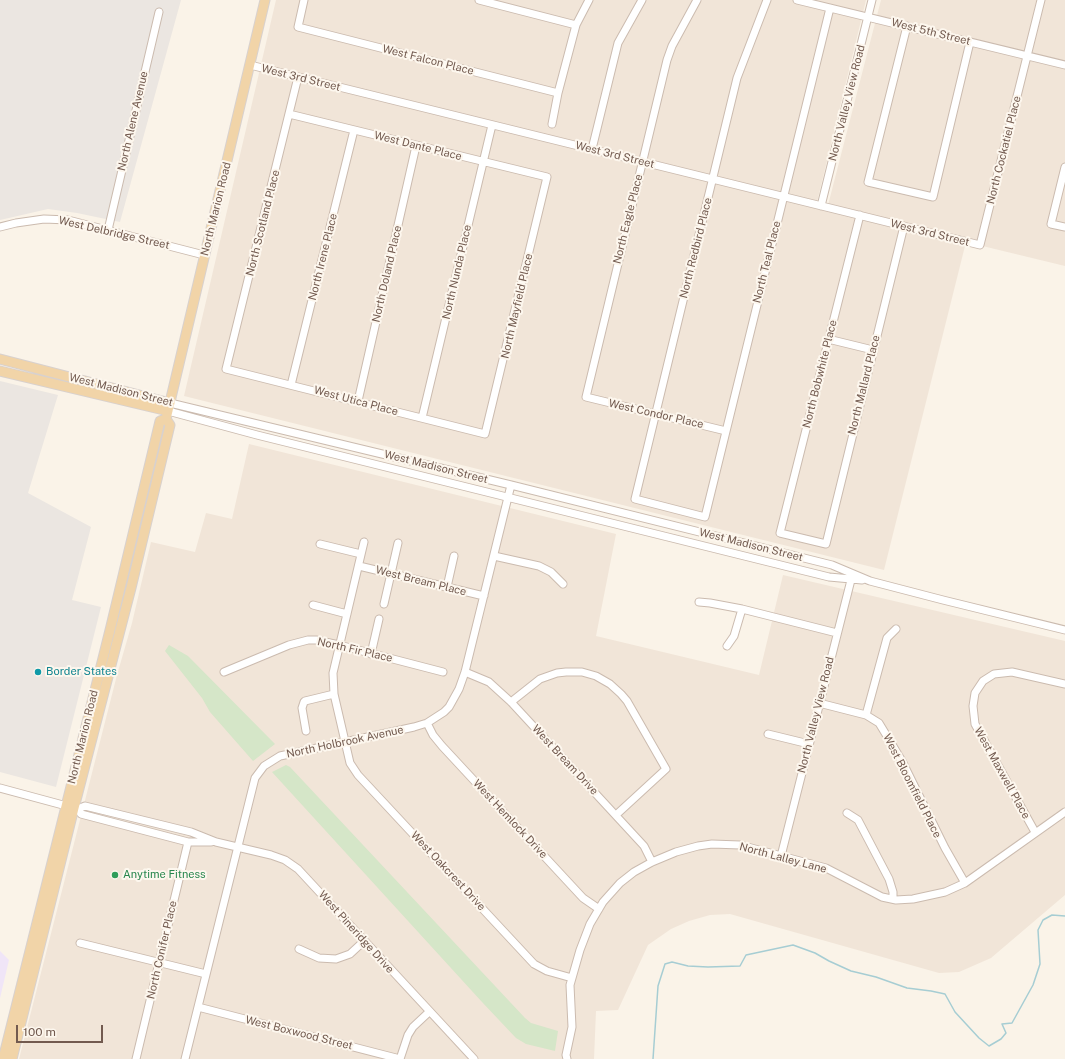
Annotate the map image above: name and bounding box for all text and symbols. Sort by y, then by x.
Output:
street label: West 5th Street [890,16,972,48]
street label: West Falcon Place [381,42,475,78]
street label: North Valley View Road [826,43,868,163]
street label: West 3rd Street [260,62,342,94]
street label: North Alene Avenue [115,70,151,172]
street label: North Cockatiel Place [984,94,1024,206]
street label: West Dante Place [373,129,463,163]
street label: West 3rd Street [574,139,656,171]
street label: North Marion Road [198,161,234,257]
street label: North Scotland Place [243,169,283,277]
street label: North Eagle Place [610,173,646,265]
street label: North Redbird Place [677,196,715,300]
street label: North Irene Place [306,212,340,302]
street label: West Delbridge Street [57,214,171,252]
street label: West 3rd Street [889,217,971,249]
street label: North Teal Place [750,219,784,305]
street label: North Nunda Place [440,223,474,321]
street label: North Doland Place [369,224,405,324]
street label: North Mayfield Place [498,252,536,360]
street label: North Bobwhite Place [800,318,840,430]
street label: North Mallard Place [845,334,883,436]
street label: West Madison Street [68,371,174,409]
street label: West Utica Place [312,383,400,419]
street label: West Condor Place [607,397,705,431]
street label: West Madison Street [383,448,489,486]
street label: West Madison Street [698,526,804,564]
street label: West Bream Place [374,563,468,599]
street label: North Fir Place [316,635,394,665]
street label: North Valley View Road [795,655,837,775]
place label: Border States [46,665,117,679]
marker: Border States [33,667,43,677]
street label: North Marion Road [65,689,101,785]
street label: West Bream Drive [529,722,601,798]
street label: North Holbrook Avenue [285,723,405,761]
street label: West Maxwell Place [971,725,1033,821]
street label: West Bloomfield Place [880,732,944,840]
street label: West Hemlock Drive [470,777,550,861]
street label: West Oakcrest Drive [408,829,488,913]
street label: North Lalley Lane [738,840,828,876]
place label: Anytime Fitness [123,868,206,882]
marker: Anytime Fitness [110,870,120,880]
street label: West Pineridge Drive [315,888,397,976]
street label: North Conifer Place [144,899,180,1001]
street label: West Boxwood Street [244,1013,354,1053]
scale bar [18,1017,105,1043]
text: 100 m [23,1025,56,1039]

